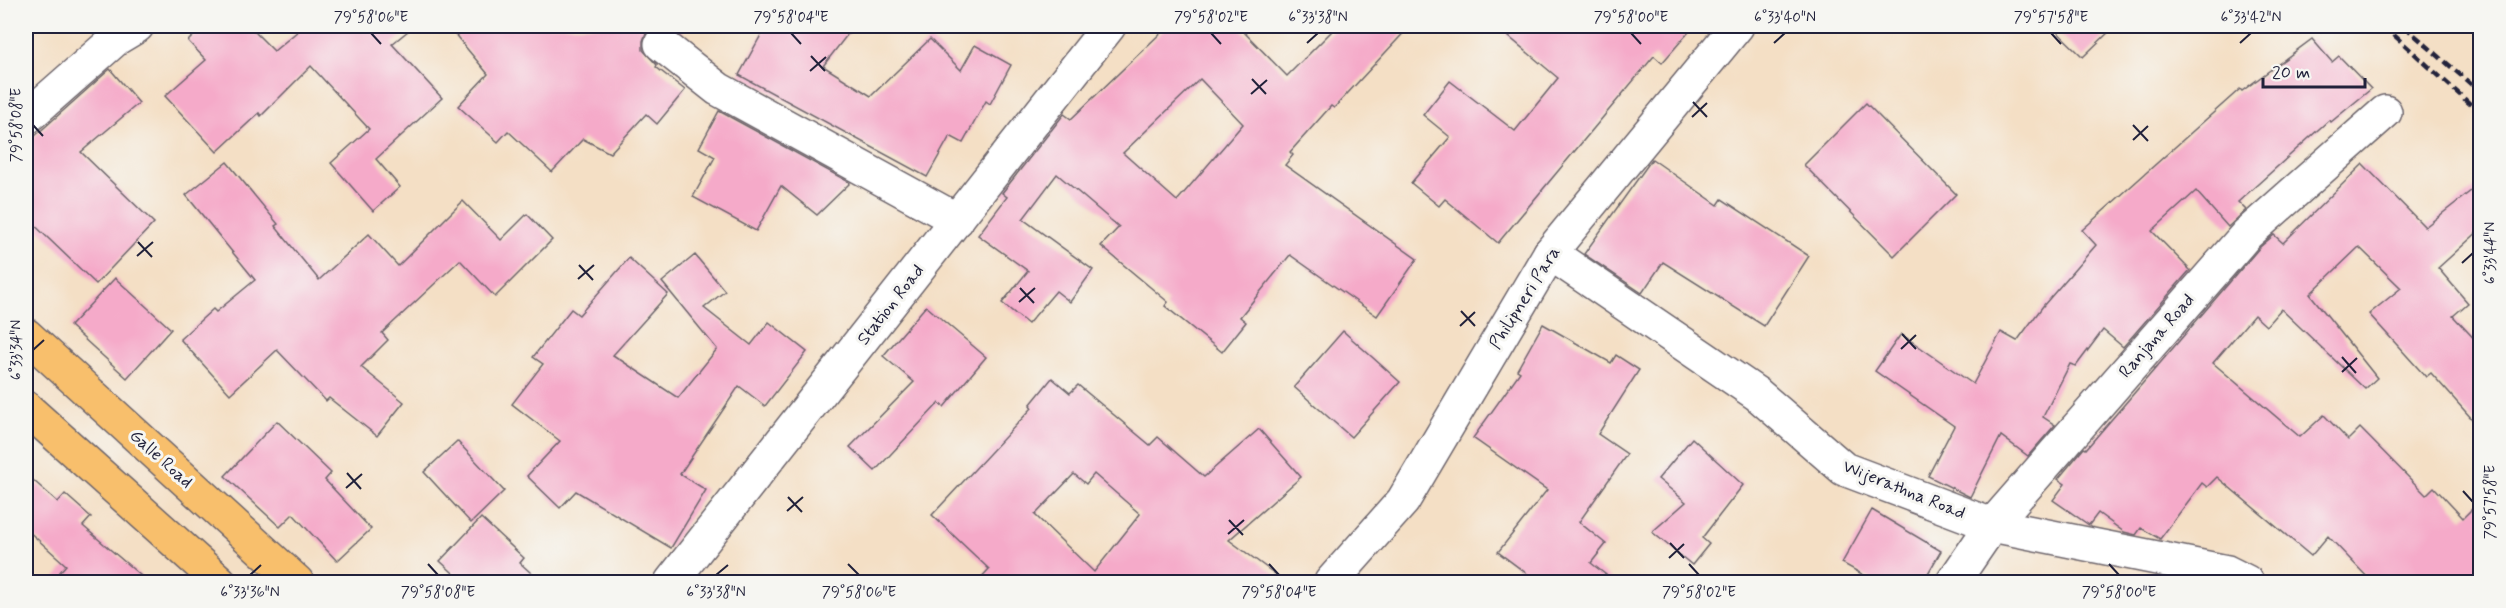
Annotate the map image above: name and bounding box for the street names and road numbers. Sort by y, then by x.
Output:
street label: Philipneri Para [1484,242,1566,354]
street label: Station Road [852,260,930,350]
street label: Ranjana Road [2114,289,2200,383]
street label: Galle Road [124,424,198,494]
street label: Wijerathna Road [1839,454,1969,526]

